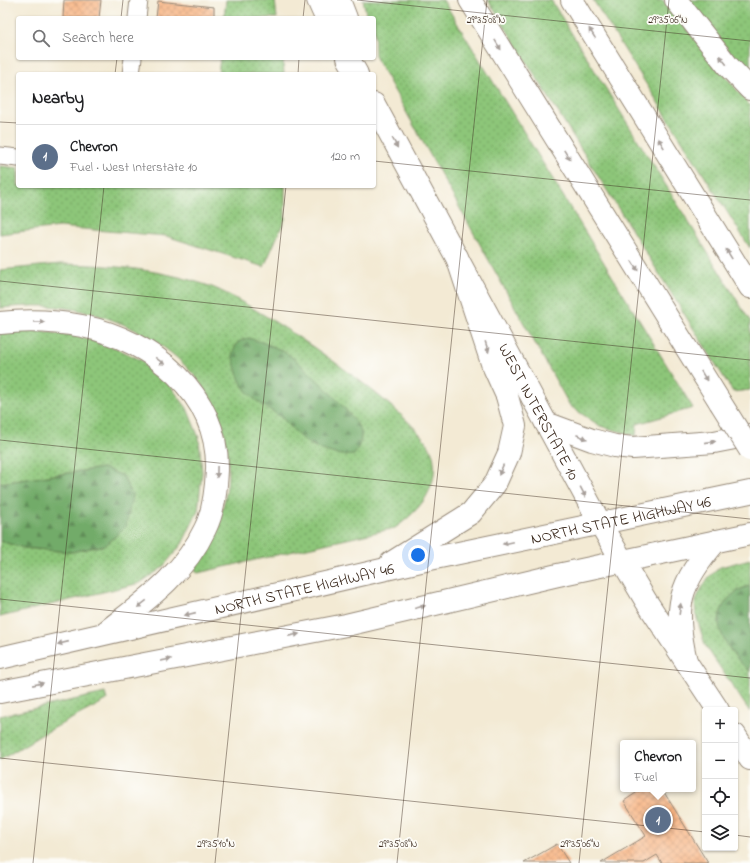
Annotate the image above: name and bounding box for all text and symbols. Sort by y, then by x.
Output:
text: 29°35'08"N [467,13,506,28]
text: 29°35'06"N [648,13,688,28]
search box [16,16,376,60]
icon: search [30,27,52,49]
text: Search here [62,27,134,49]
one-way arrow [589,27,596,39]
one-way arrow [494,40,502,50]
one-way arrow [719,55,728,66]
text: Nearby [32,86,84,111]
text: Chevron [70,136,118,158]
one-way arrow [392,137,399,149]
one-way arrow [657,138,665,148]
text: 1 [43,147,47,166]
text: 120 m [330,147,360,166]
one-way arrow [563,150,570,161]
text: Fuel · West Interstate 10 [70,158,197,177]
one-way arrow [726,248,733,260]
one-way arrow [632,260,639,272]
one-way arrow [33,319,46,325]
street label: WEST INTERSTATE 10 [491,340,585,485]
one-way arrow [484,342,490,354]
one-way arrow [155,357,166,365]
one-way arrow [700,371,708,381]
one-way arrow [577,434,589,440]
one-way arrow [704,438,716,445]
one-way arrow [498,464,505,476]
one-way arrow [214,466,220,479]
one-way arrow [580,486,587,498]
street label: NORTH STATE HIGHWAY 46 [529,490,713,552]
one-way arrow [502,540,514,546]
your location [408,545,428,565]
street label: NORTH STATE HIGHWAY 46 [212,558,397,622]
one-way arrow [136,599,147,608]
one-way arrow [677,603,683,615]
one-way arrow [415,604,427,610]
one-way arrow [184,612,196,618]
one-way arrow [287,632,300,638]
one-way arrow [57,641,69,647]
one-way arrow [160,657,172,663]
one-way arrow [32,681,44,687]
map controls [702,707,738,851]
button: + [702,707,738,743]
popup [620,740,696,792]
button: − [702,743,738,779]
text: Chevron [634,746,682,768]
text: Fuel [634,768,657,787]
button: locate [702,779,738,815]
pin: 1 [645,805,671,835]
button: layers [702,815,738,851]
text: 29°35'10"N [197,837,235,852]
text: 29°35'08"N [379,837,418,852]
text: 29°35'06"N [560,837,600,852]

